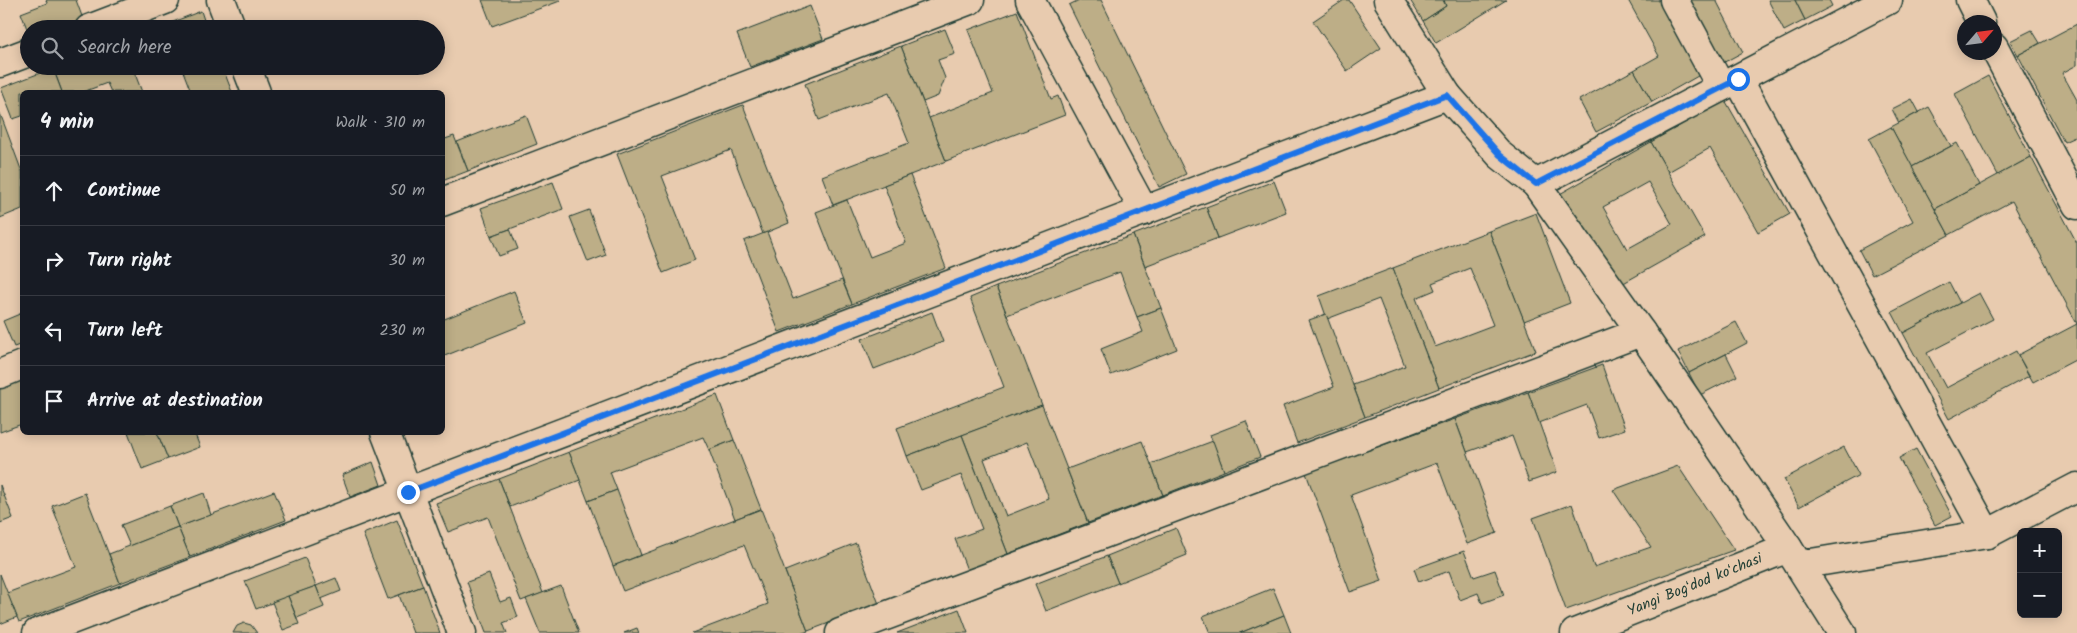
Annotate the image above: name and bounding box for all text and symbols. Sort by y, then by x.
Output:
north arrow [1957,15,2002,60]
search box [20,20,445,75]
text: Search here [78,33,172,63]
icon: search [38,34,66,62]
route start [1727,68,1750,91]
text: 4 min [40,106,94,139]
text: Walk · 310 m [336,110,425,135]
text: Continue [87,176,160,206]
icon: ahead [40,177,68,205]
text: 50 m [389,178,425,203]
text: Turn right [87,246,172,276]
icon: right [40,247,68,275]
text: 30 m [389,248,425,273]
text: Turn left [87,316,162,346]
icon: left [40,317,68,345]
text: 230 m [379,318,425,343]
text: Arrive at destination [87,386,263,416]
icon: arrive [40,387,68,415]
route end [397,481,420,504]
map controls [2017,528,2062,618]
button: + [2017,528,2062,573]
street label: Yangi Bogʻdod koʻchasi [1624,546,1767,623]
button: − [2017,573,2062,618]

